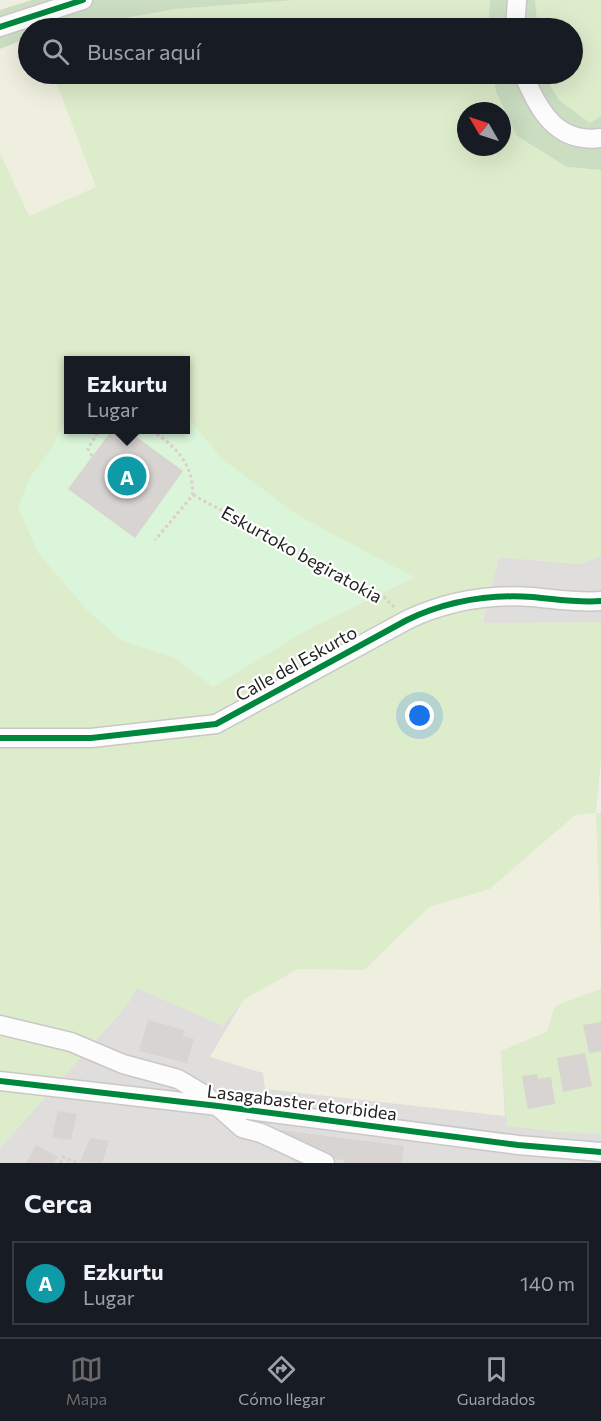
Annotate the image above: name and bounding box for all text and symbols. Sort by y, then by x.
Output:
search box [18,18,583,84]
icon: search [39,35,72,68]
text: Buscar aquí [87,38,201,65]
north arrow [457,102,511,156]
popup [64,356,190,434]
text: Ezkurtu [87,370,167,397]
text: Lugar [87,397,138,421]
pin: A [108,454,146,498]
street label: Eskurtoko begiratokia [218,501,386,607]
street label: Calle del Eskurto [231,621,361,705]
your location [405,701,434,730]
street label: Lasagabaster etorbidea [206,1079,398,1125]
text: Cerca [24,1187,92,1218]
text: Ezkurtu [83,1258,164,1285]
text: A [38,1271,53,1295]
text: 140 m [520,1271,575,1295]
text: Lugar [83,1285,135,1309]
tab: Mapa [66,1353,107,1408]
tab: Cómo llegar [238,1353,325,1408]
tab: Guardados [457,1353,535,1408]

